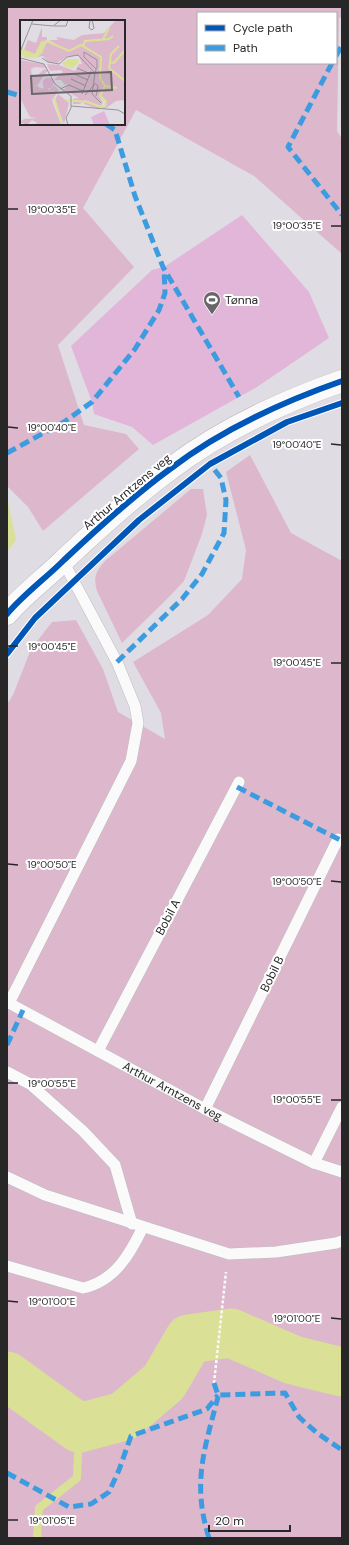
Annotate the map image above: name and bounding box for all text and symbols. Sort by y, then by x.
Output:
legend [197,12,337,64]
inset map [20,20,125,125]
text: Cycle path [233,20,293,36]
text: Path [233,40,258,56]
text: 19°00'35"E [28,203,77,216]
text: 19°00'35"E [273,219,322,232]
sports icon: Tønna [202,290,222,315]
place label: Tønna [225,292,258,308]
text: 19°00'40"E [27,421,77,434]
text: 19°00'40"E [272,438,322,451]
street label: Arthur Arntzens veg [80,450,175,534]
text: 19°00'45"E [28,640,76,653]
text: 19°00'45"E [273,656,321,669]
text: 19°00'50"E [27,858,77,871]
text: 19°00'50"E [272,875,322,888]
street label: Bobil A [152,896,184,938]
street label: Bobil B [257,953,287,995]
street label: Arthur Arntzens veg [120,1058,225,1124]
text: 19°00'55"E [28,1077,77,1090]
text: 19°00'55"E [273,1093,322,1106]
text: 19°01'00"E [29,1295,76,1308]
text: 19°01'00"E [274,1312,321,1325]
scale bar [209,1507,290,1533]
text: 20 m [215,1513,244,1529]
text: 19°01'05"E [29,1514,75,1527]

